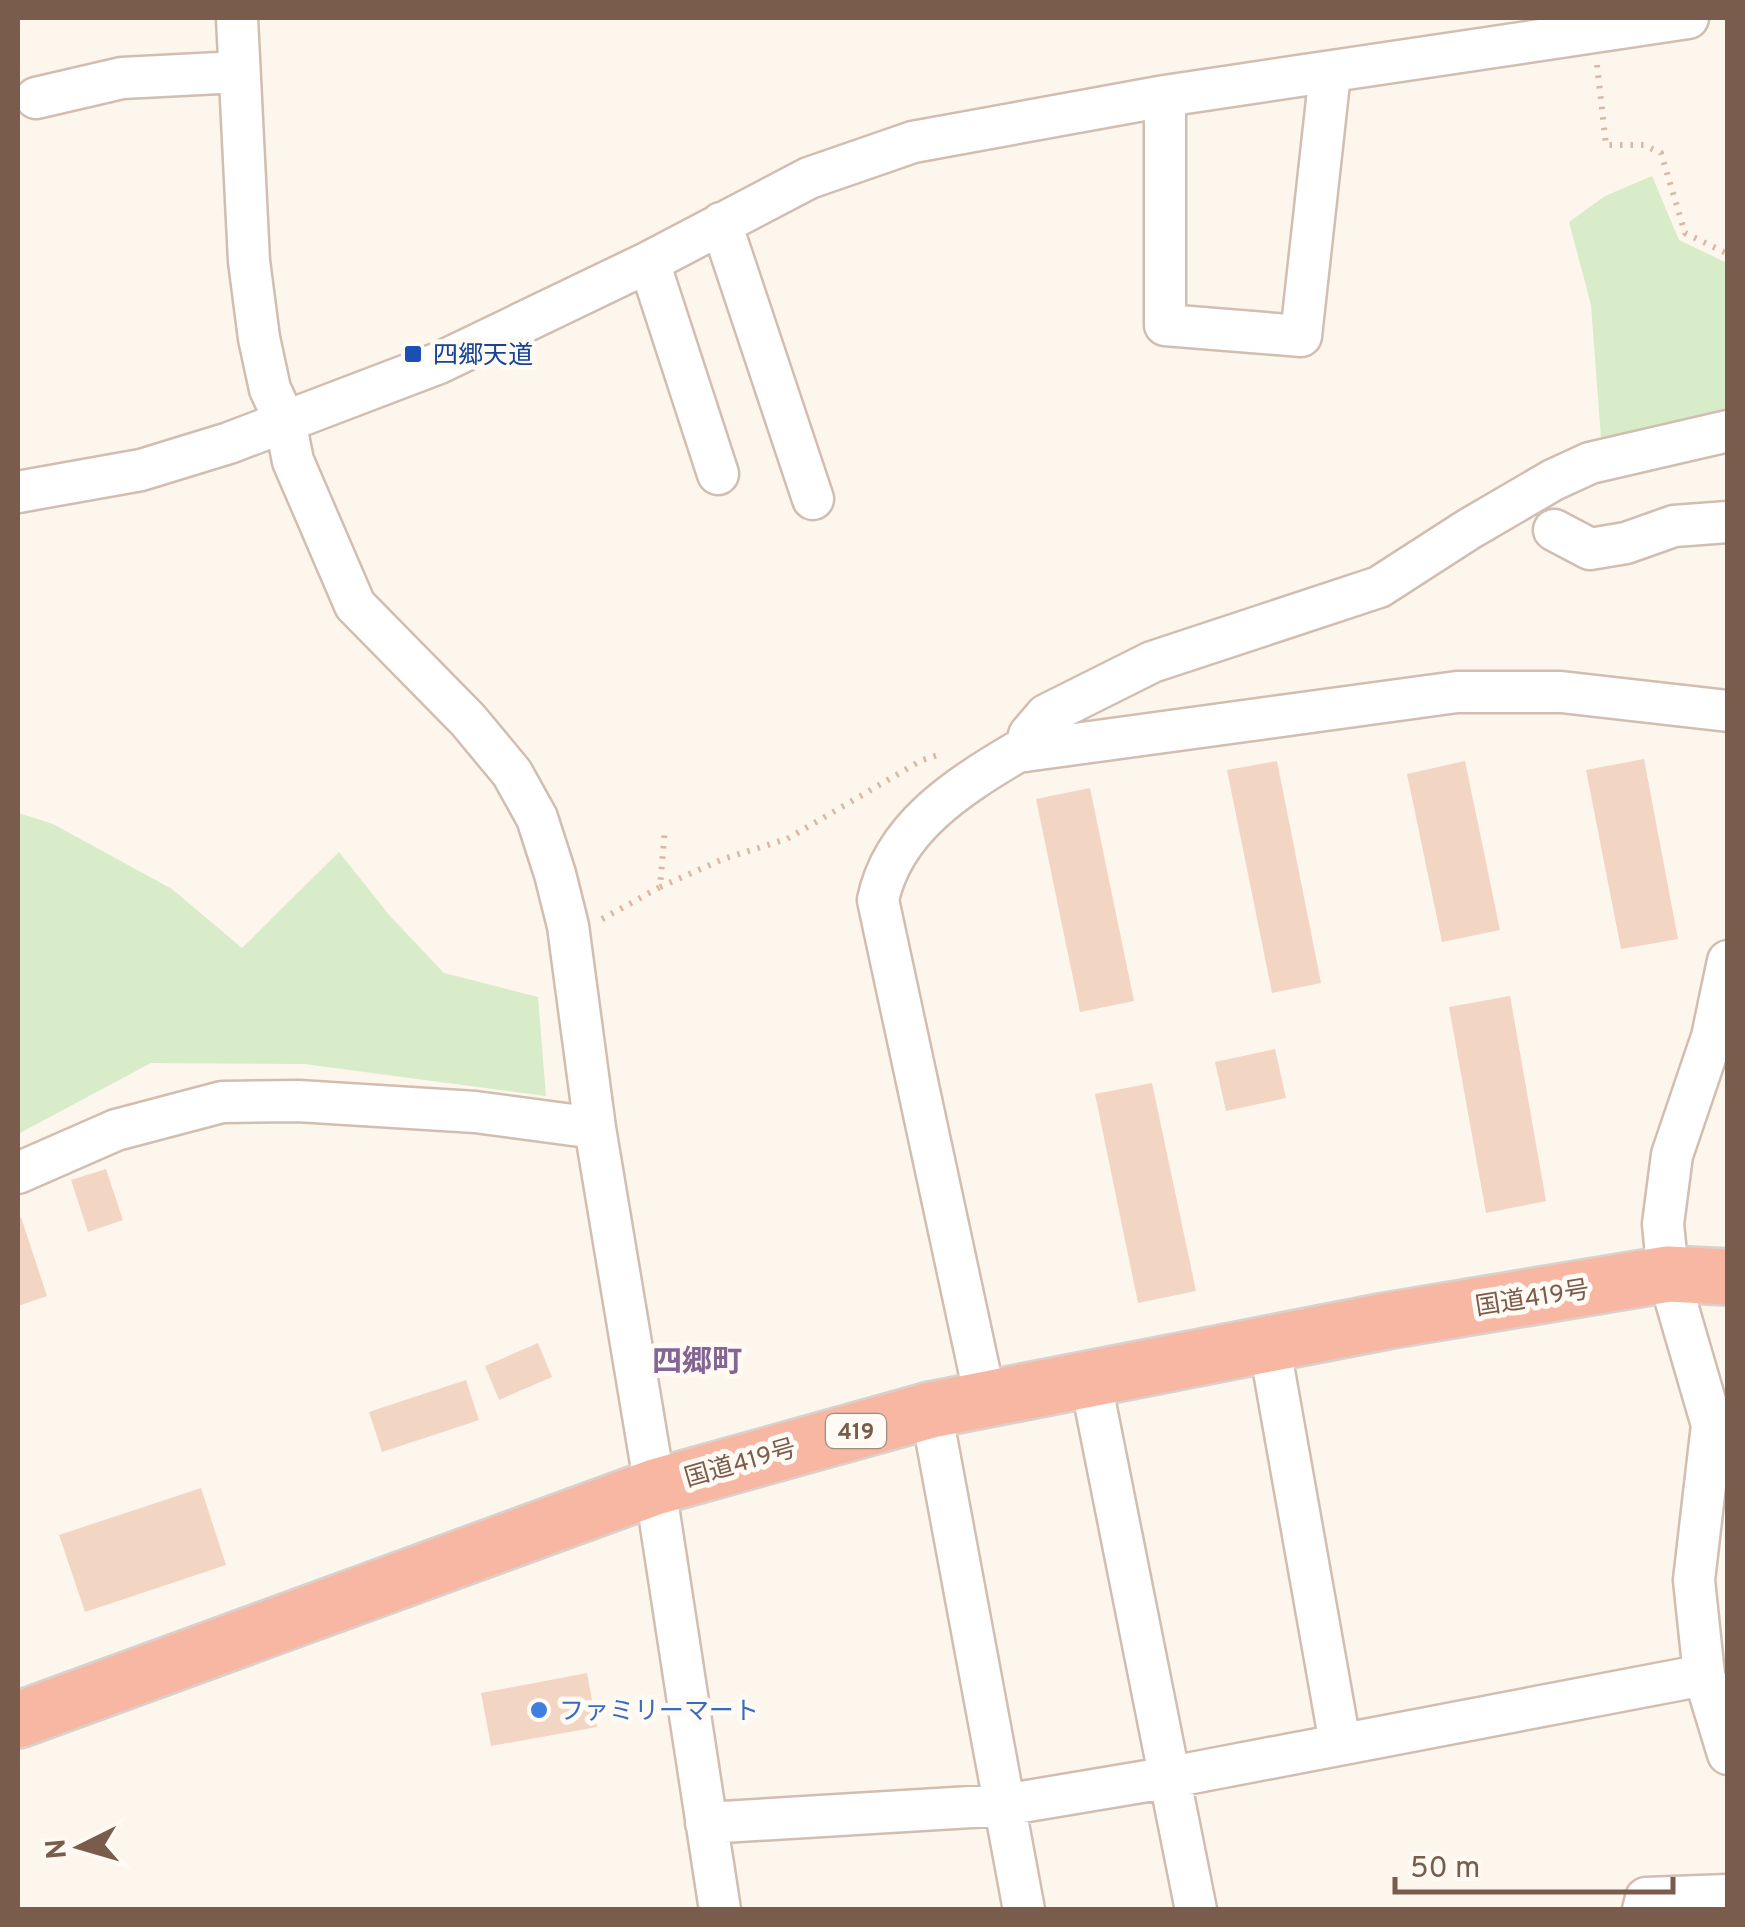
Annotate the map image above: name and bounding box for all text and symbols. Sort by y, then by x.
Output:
place label: 四郷天道 [433,341,533,373]
marker: 四郷天道 [402,343,424,365]
street label: 国道419号 [1473,1275,1592,1325]
district label: 四郷町 [652,1345,742,1382]
road number: 419 [826,1414,886,1448]
street label: 国道419号 [681,1434,800,1496]
place label: ファミリーマート [559,1697,759,1729]
marker: ファミリーマート [528,1699,550,1721]
north arrow [30,1797,130,1897]
scale bar [1395,1832,1672,1894]
text: N [39,1837,77,1861]
text: 50 m [1410,1851,1480,1888]

